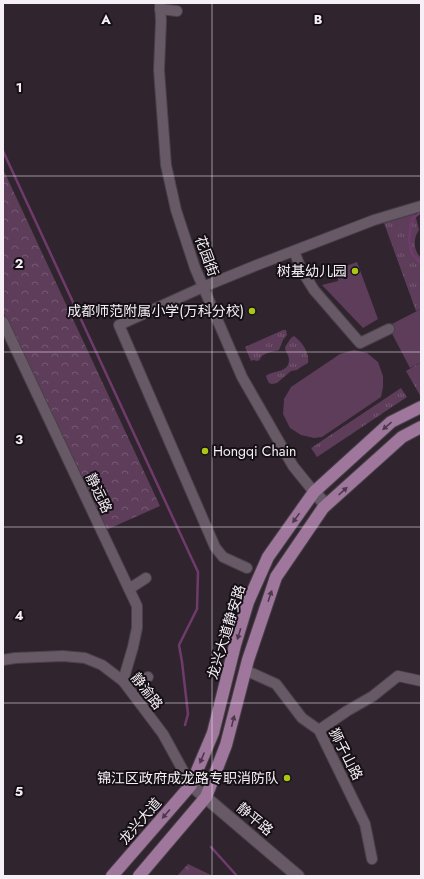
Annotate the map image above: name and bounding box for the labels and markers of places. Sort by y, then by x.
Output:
place label: 树基幼儿园 [277,261,347,281]
marker: 树基幼儿园 [350,266,360,276]
place label: 成都师范附属小学(万科分校) [67,301,244,321]
marker: 成都师范附属小学(万科分校) [247,306,257,316]
place label: Hongqi Chain [213,441,296,461]
marker: Hongqi Chain [200,446,210,456]
place label: 锦江区政府成龙路专职消防队 [97,768,279,788]
marker: 锦江区政府成龙路专职消防队 [282,773,292,783]

